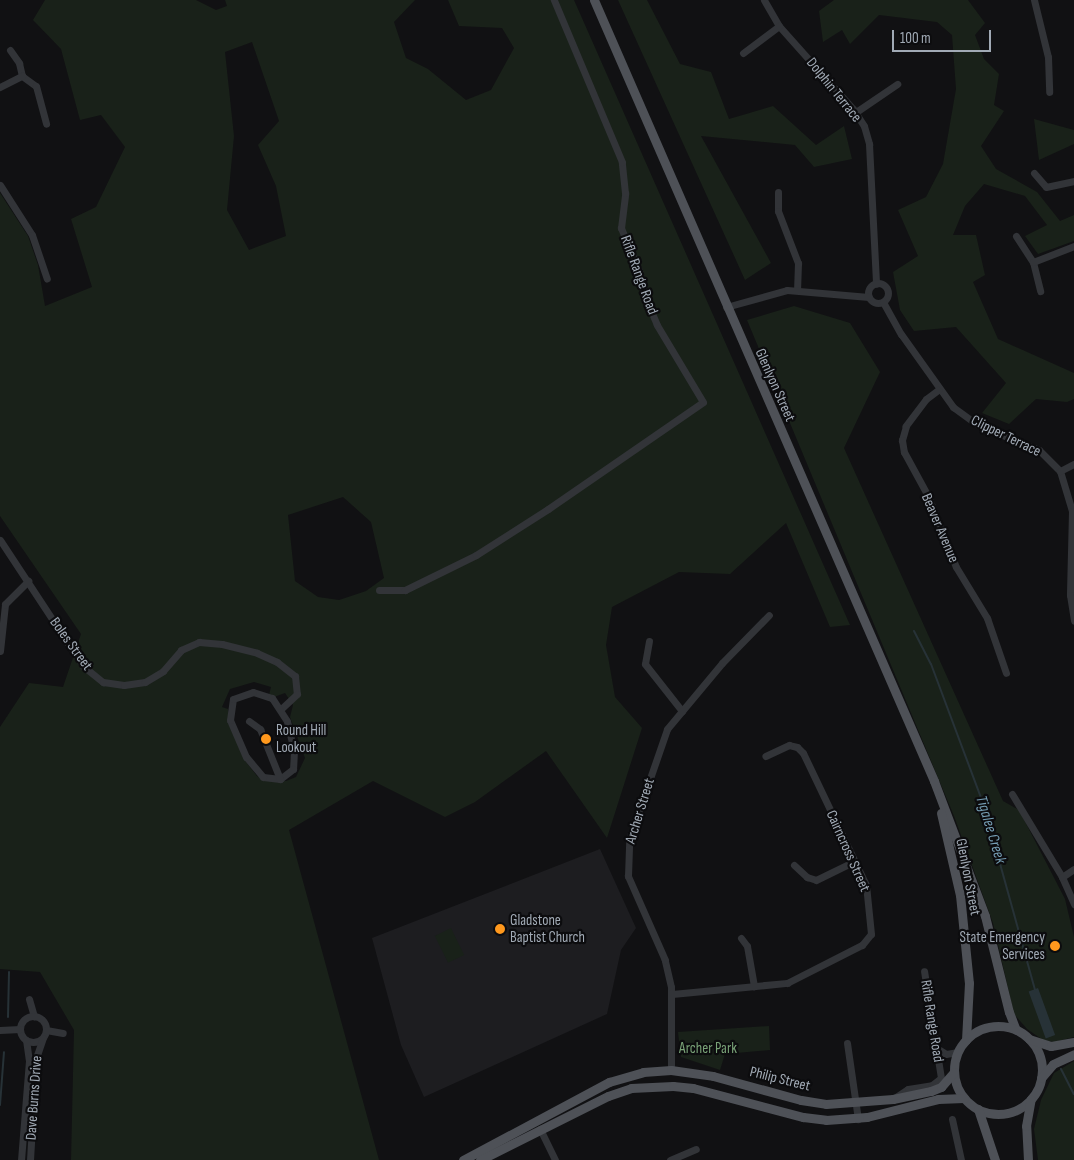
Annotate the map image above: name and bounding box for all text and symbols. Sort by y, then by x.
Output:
scale bar [894,20,993,52]
text: 100 m [900,29,931,48]
street label: Dolphin Terrace [803,54,865,126]
street label: Rifle Range Road [616,233,662,317]
street label: Glenlyon Street [751,346,799,424]
street label: Clipper Terrace [968,411,1044,461]
street label: Beaver Avenue [917,491,963,565]
street label: Boles Street [46,614,96,674]
place label: Round Hill Lookout [276,721,326,756]
marker: Round Hill Lookout [260,733,272,745]
street label: Archer Street [622,776,658,846]
water label: Tigalee Creek [971,794,1009,866]
street label: Cairncross Street [822,808,874,894]
street label: Glenlyon Street [952,837,984,917]
place label: Gladstone Baptist Church [510,911,585,946]
marker: Gladstone Baptist Church [494,923,506,935]
place label: State Emergency Services [960,928,1045,963]
marker: State Emergency Services [1049,940,1061,952]
street label: Rifle Range Road [917,979,947,1063]
park label: Archer Park [679,1040,737,1058]
street label: Dave Burns Drive [22,1055,46,1141]
street label: Philip Street [748,1063,812,1095]

